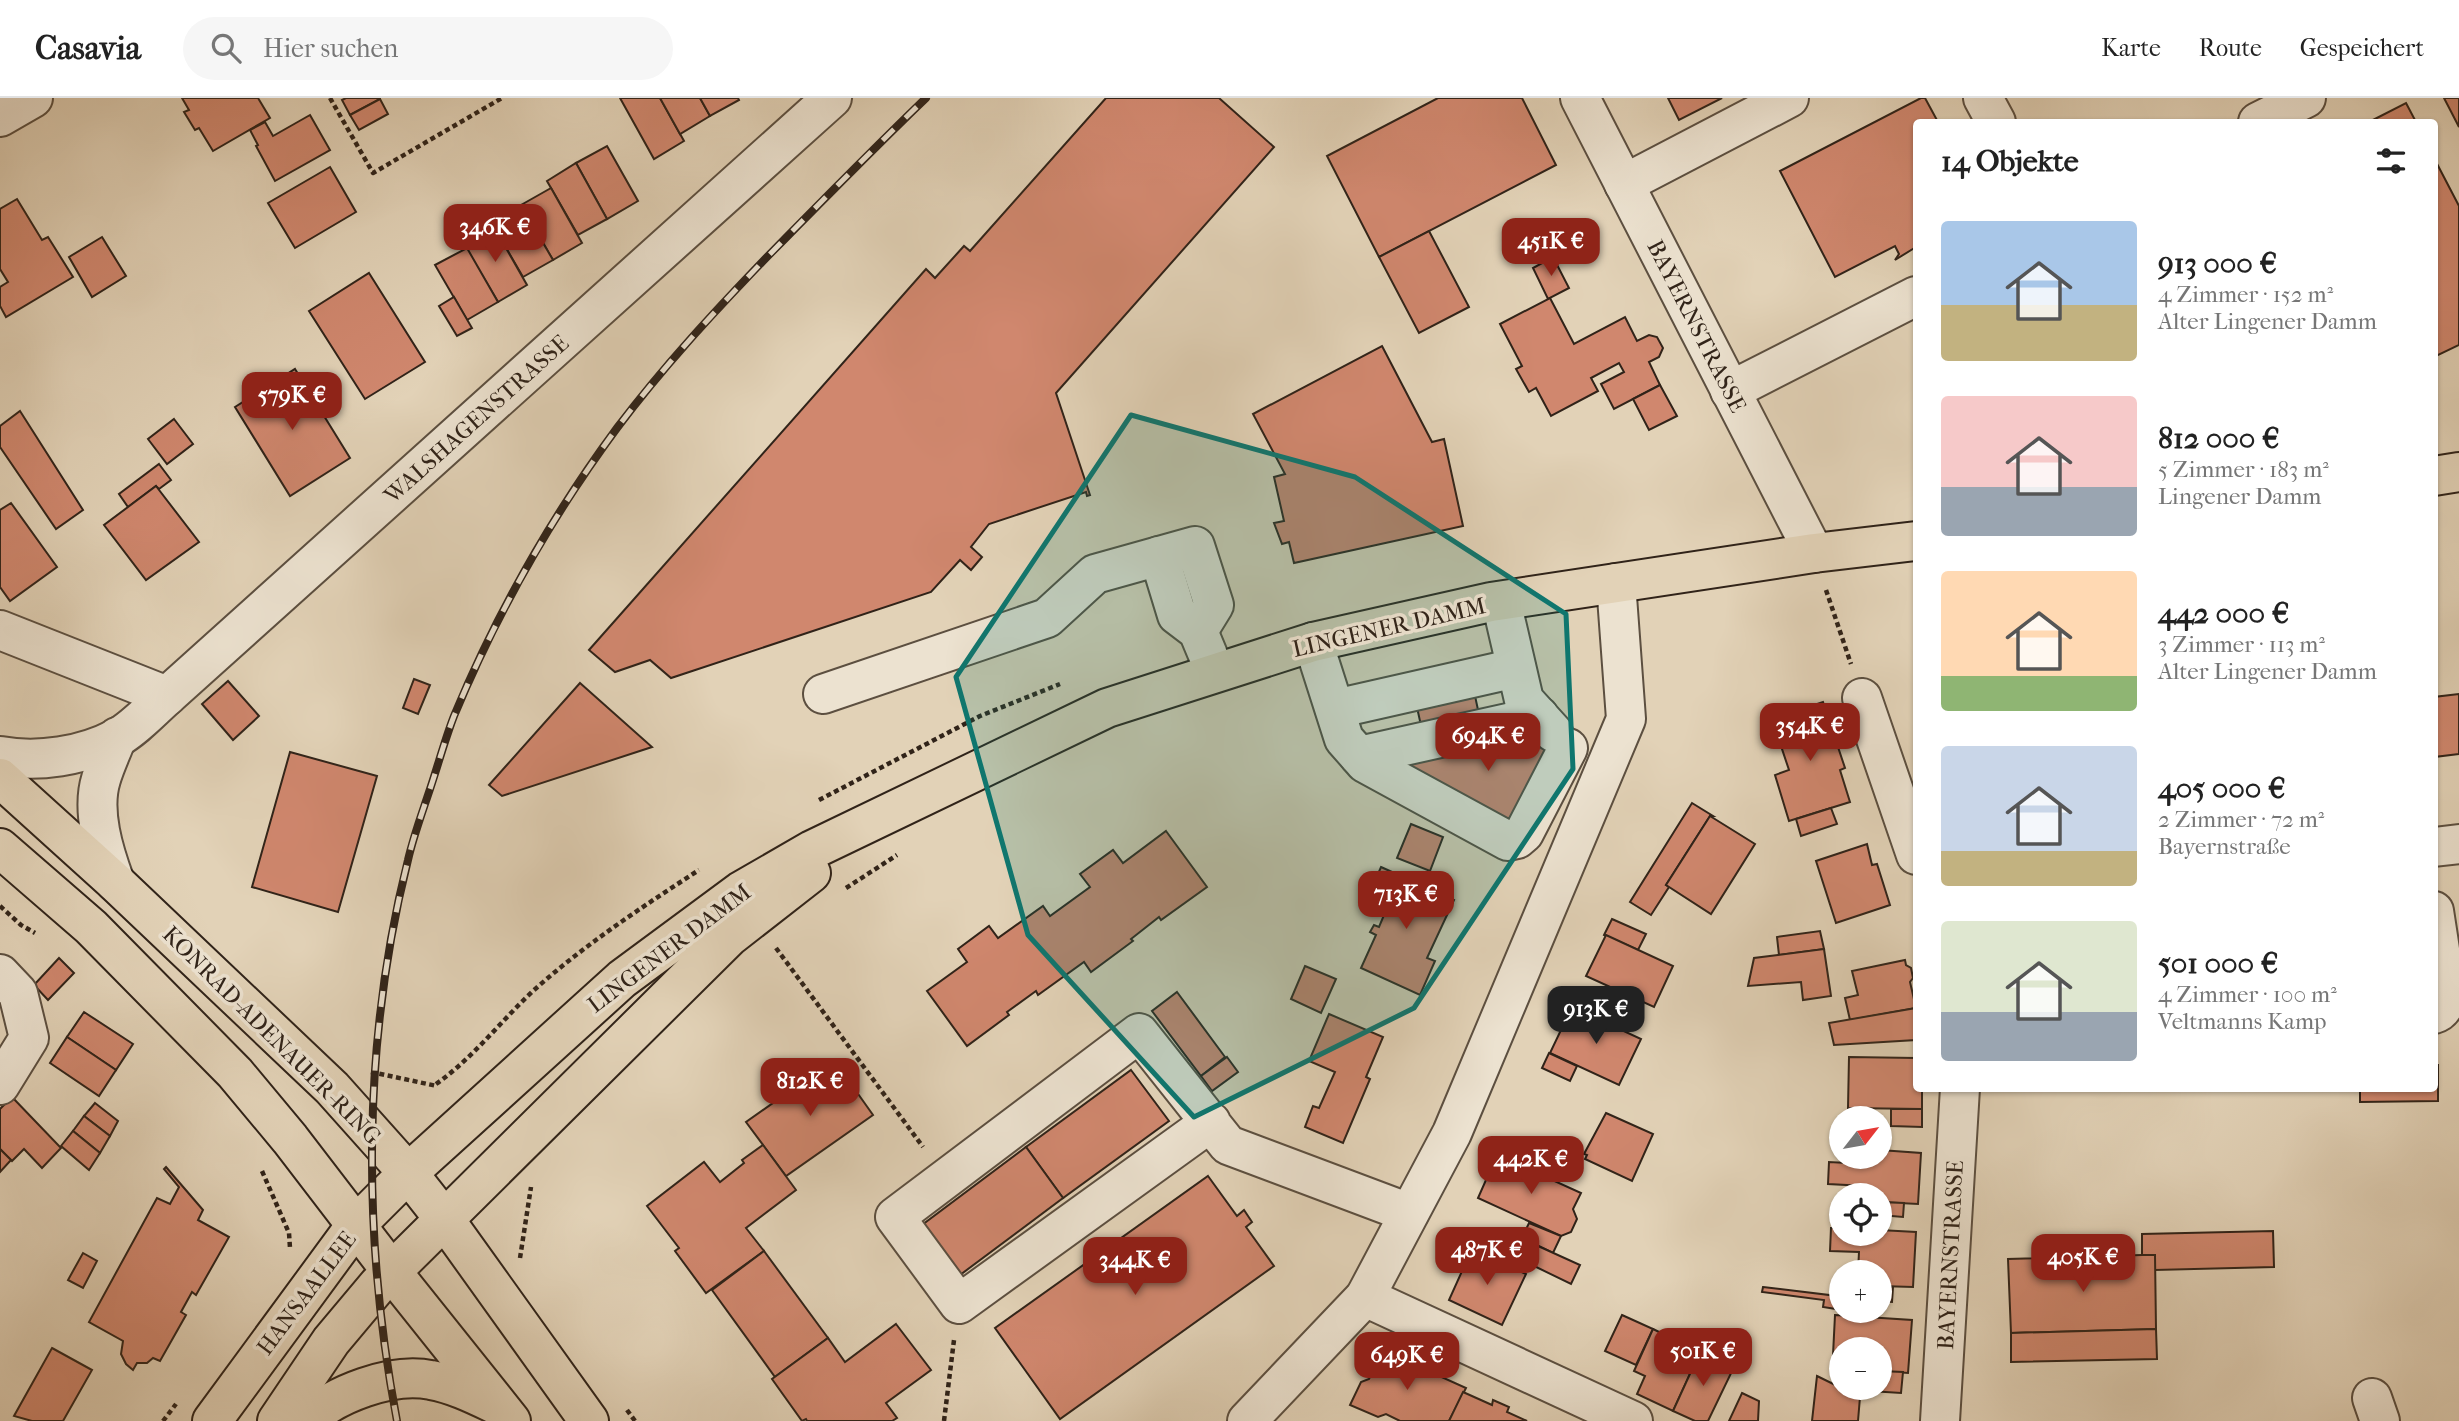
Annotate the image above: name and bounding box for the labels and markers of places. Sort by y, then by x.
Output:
pin: 346K € [438,204,552,264]
pin: 451K € [1494,218,1608,278]
pin: 579K € [235,372,349,432]
pin: 354K € [1753,704,1867,763]
pin: 694K € [1431,714,1545,773]
pin: 713K € [1349,872,1463,931]
pin: 913K € [1539,986,1653,1046]
pin: 812K € [753,1058,867,1118]
pin: 442K € [1474,1136,1588,1196]
pin: 487K € [1430,1228,1544,1287]
pin: 405K € [2026,1234,2140,1294]
pin: 344K € [1078,1238,1192,1297]
pin: 501K € [1646,1328,1760,1388]
pin: 649K € [1350,1332,1464,1392]

